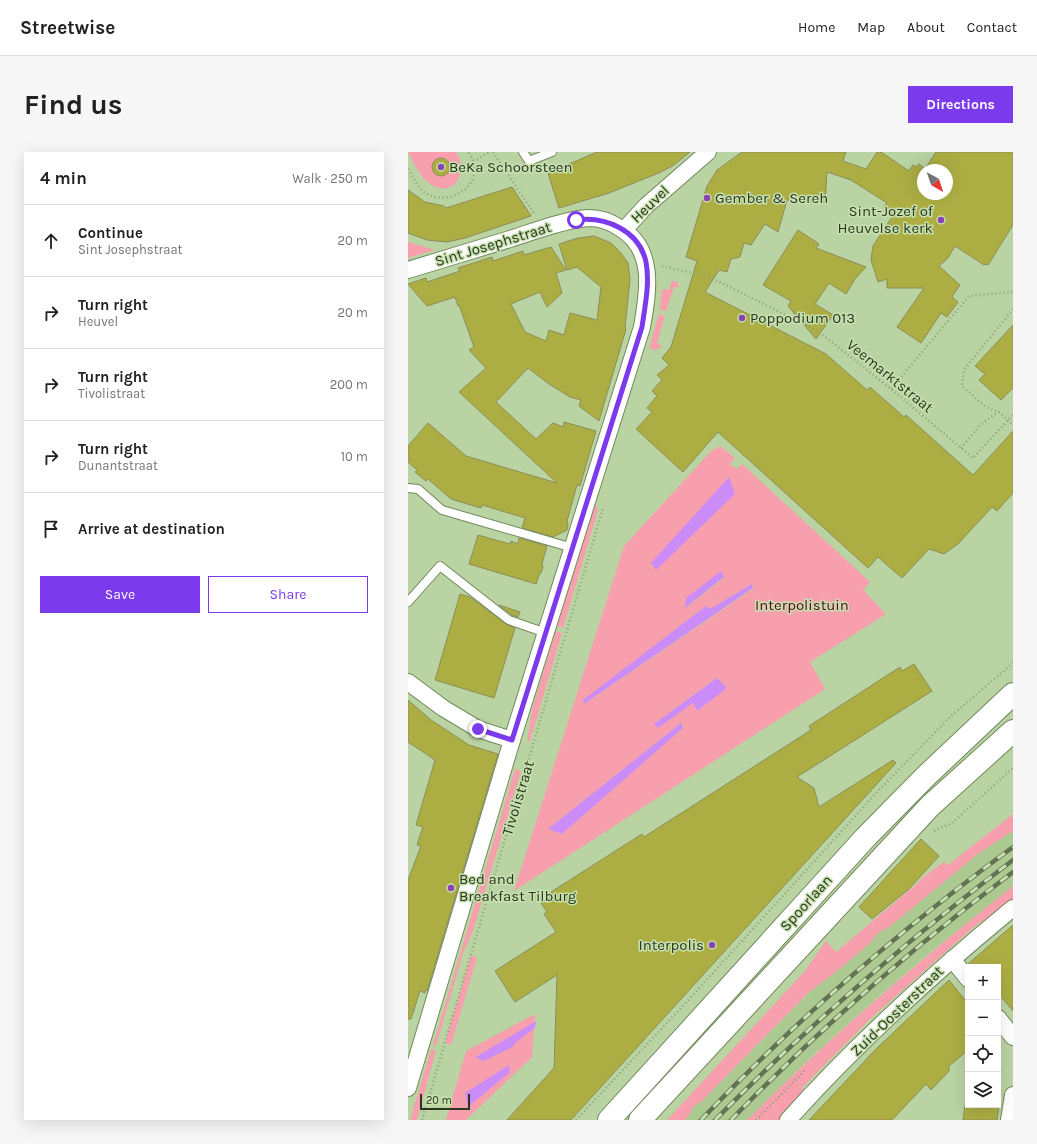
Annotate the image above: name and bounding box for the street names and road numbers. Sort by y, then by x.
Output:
street label: Heuvel [627,181,673,227]
street label: Sint Josephstraat [433,218,554,270]
street label: Veemarktstraat [843,336,937,417]
street label: Tivolistraat [498,758,538,838]
street label: Spoorlaan [776,871,836,935]
street label: Zuid-Oosterstraat [847,962,947,1060]

